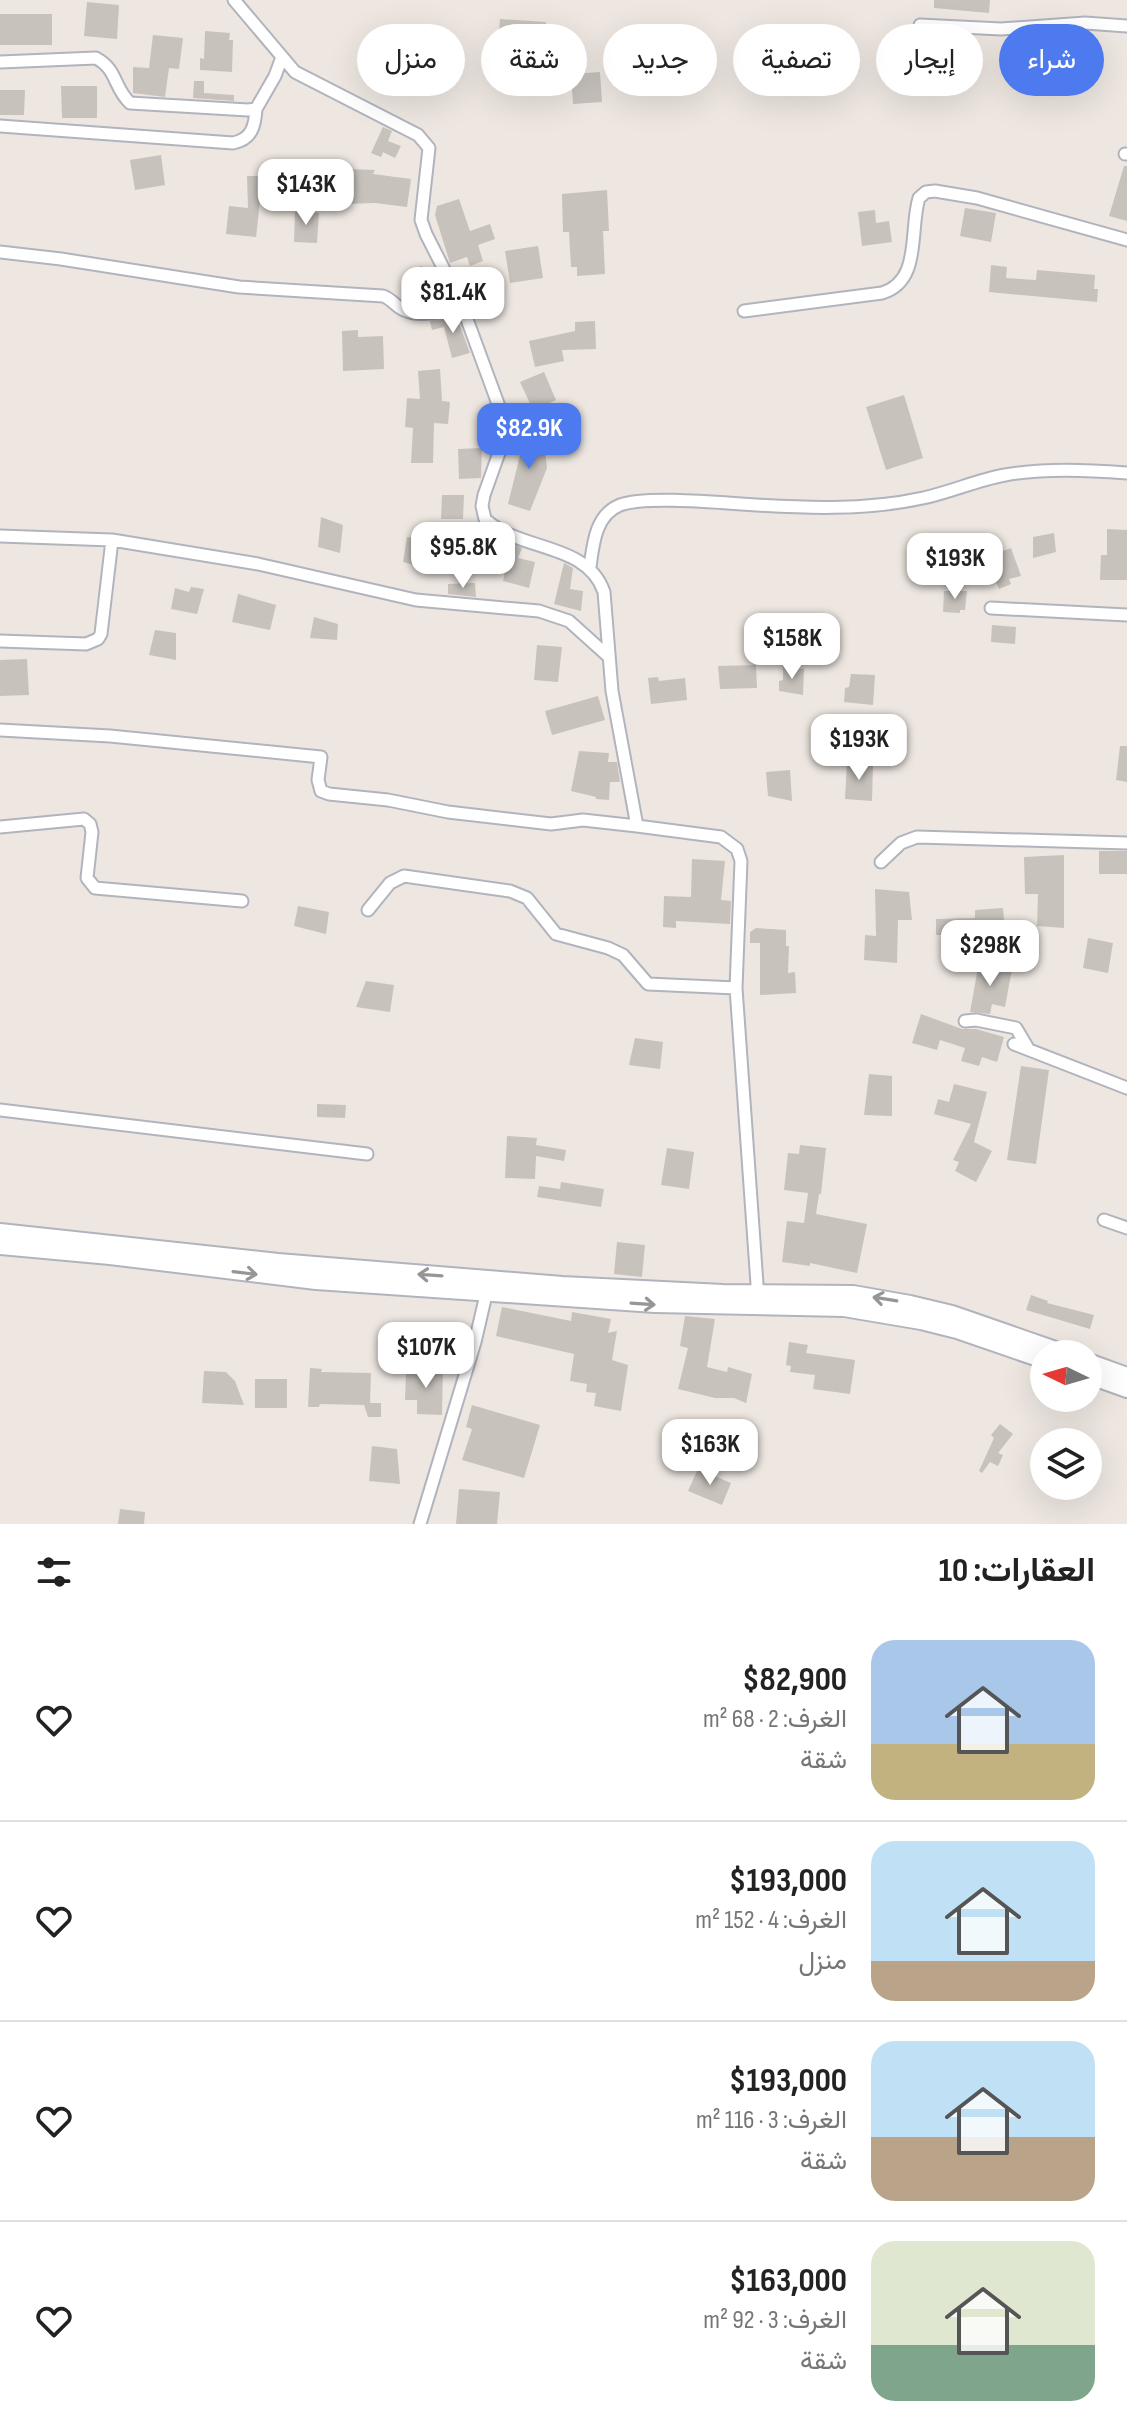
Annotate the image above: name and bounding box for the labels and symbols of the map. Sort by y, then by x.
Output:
pin: $143K [250,159,362,227]
pin: $81.4K [388,267,518,335]
pin: $82.9K [464,403,594,471]
pin: $95.8K [398,522,528,590]
pin: $193K [899,533,1011,601]
pin: $158K [736,613,848,681]
pin: $193K [803,714,915,782]
pin: $298K [934,920,1046,988]
one-way arrow [231,1265,257,1280]
one-way arrow [417,1267,444,1282]
one-way arrow [873,1291,898,1306]
one-way arrow [629,1296,656,1311]
pin: $107K [370,1322,482,1390]
north arrow [1030,1340,1102,1412]
pin: $163K [654,1419,766,1487]

